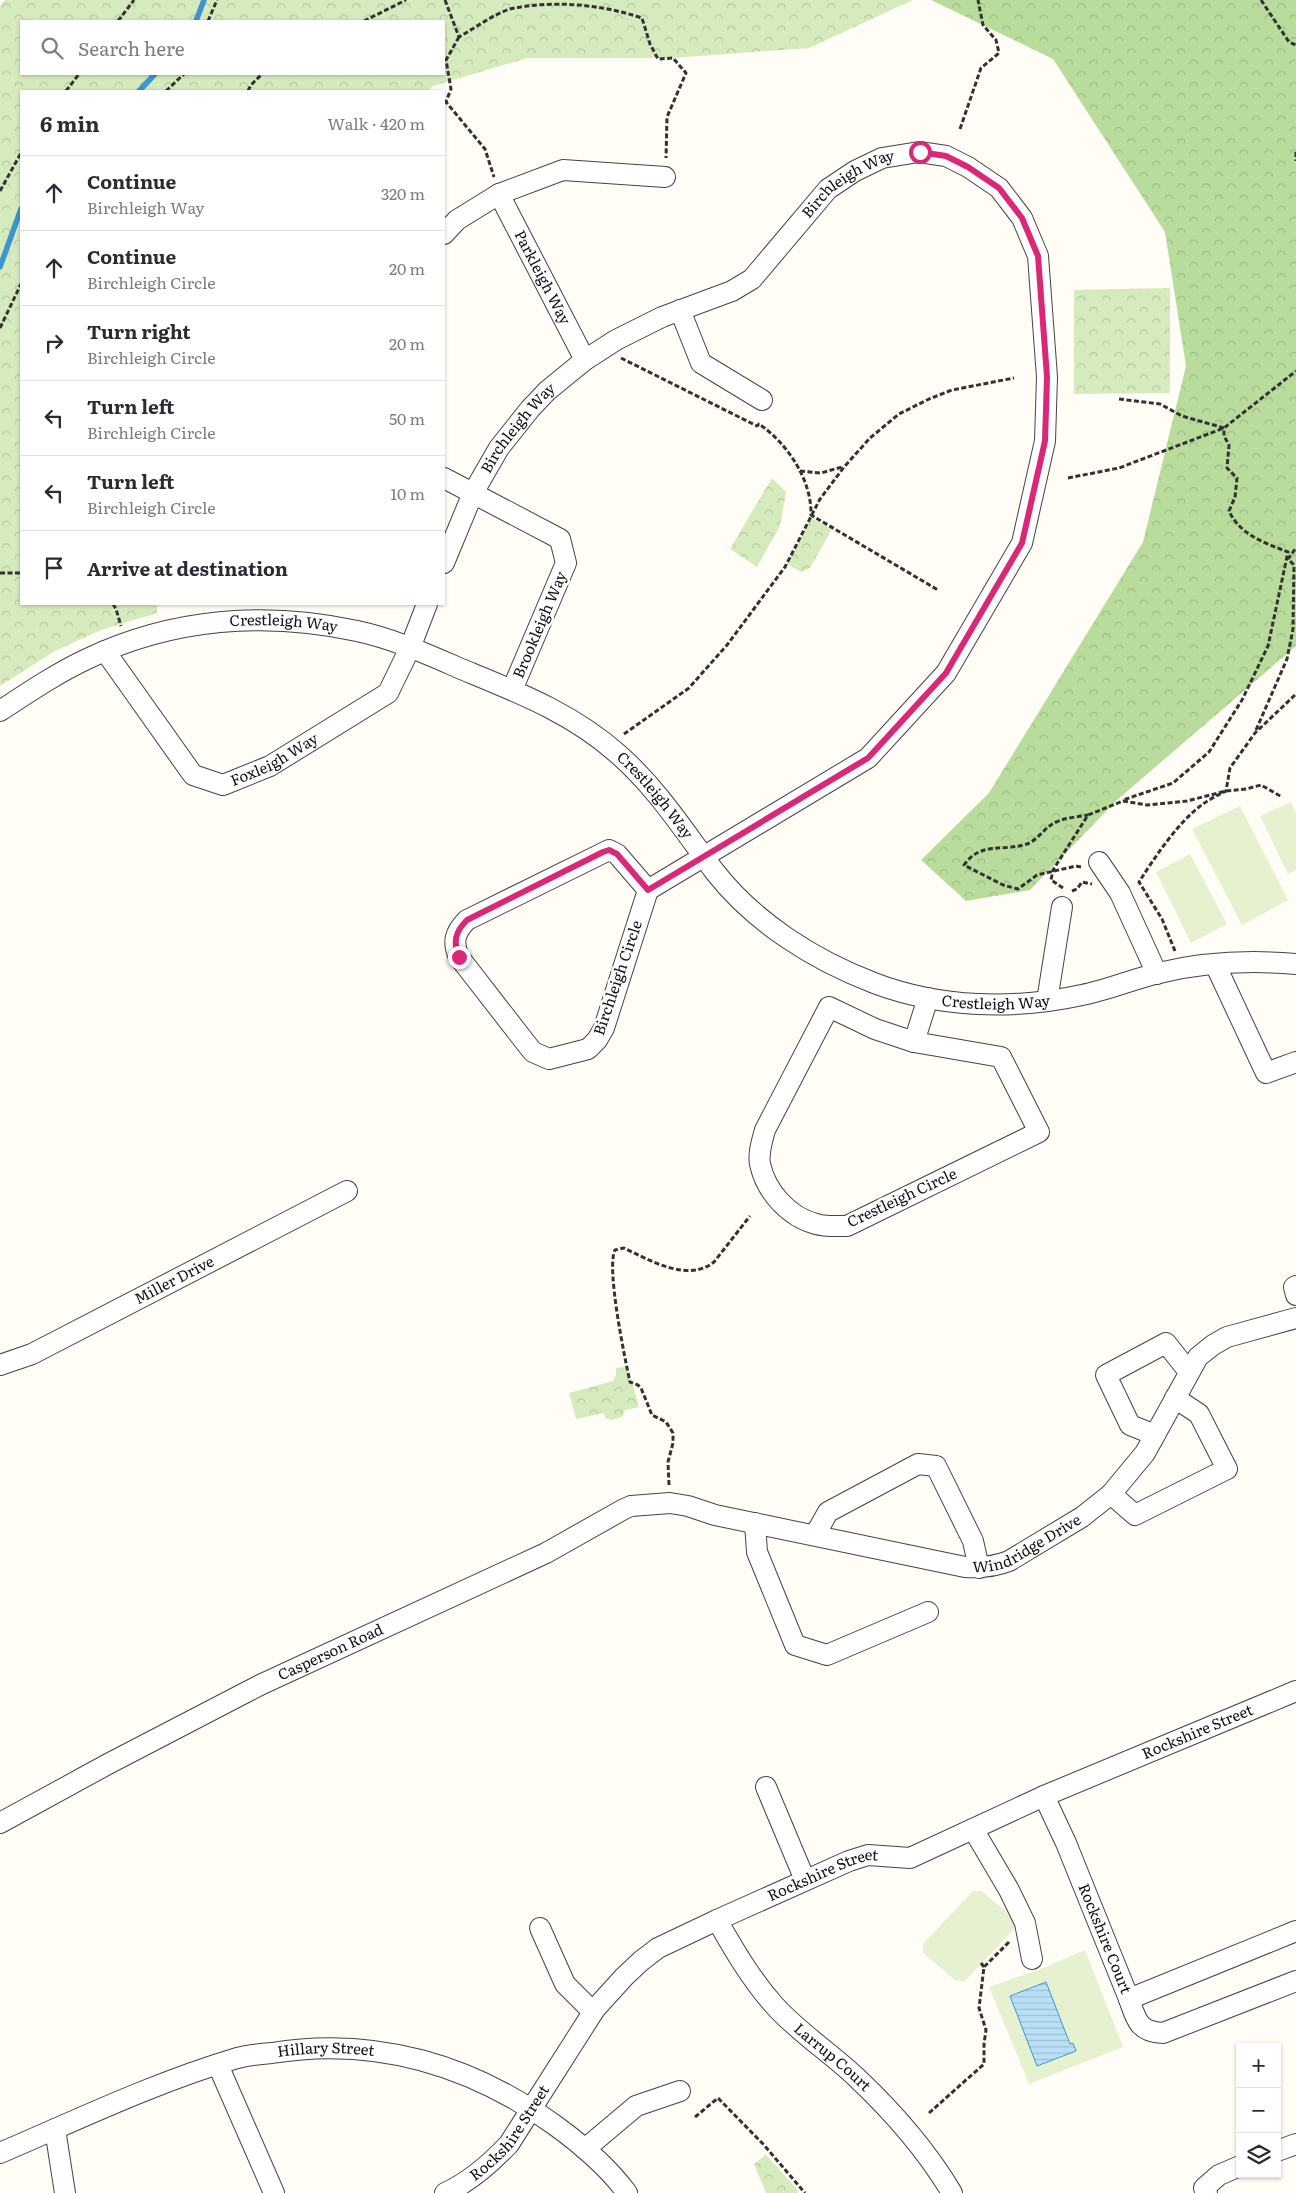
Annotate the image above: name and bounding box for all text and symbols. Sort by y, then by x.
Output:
search box [20,20,445,75]
icon: search [38,34,66,62]
text: Search here [78,34,185,62]
text: 6 min [40,107,100,138]
text: Walk · 420 m [327,111,425,135]
route start [909,141,932,164]
street label: Birchleigh Way [795,143,896,223]
text: Continue [87,167,176,195]
icon: ahead [40,179,68,207]
text: 320 m [381,181,425,205]
text: Birchleigh Way [87,195,204,219]
street label: Parkleigh Way [509,225,578,328]
text: Continue [87,242,176,270]
icon: ahead [40,254,68,282]
text: 20 m [389,256,425,280]
text: Birchleigh Circle [87,270,215,294]
text: Turn right [87,317,191,345]
icon: right [40,329,68,357]
text: 20 m [389,331,425,355]
text: Birchleigh Circle [87,345,215,369]
street label: Birchleigh Way [474,376,560,477]
text: Turn left [87,392,174,420]
icon: left [40,404,68,432]
text: 50 m [389,406,425,430]
text: Birchleigh Circle [87,420,215,444]
text: Turn left [87,467,174,495]
icon: left [40,479,68,507]
text: 10 m [391,481,425,505]
text: Birchleigh Circle [87,495,215,519]
icon: arrive [40,554,68,582]
text: Arrive at destination [87,554,288,582]
street label: Brookleigh Way [506,567,572,681]
street label: Crestleigh Way [229,607,340,637]
street label: Foxleigh Way [226,726,322,791]
street label: Crestleigh Way [612,745,700,843]
street label: Birchleigh Circle [586,917,647,1038]
route end [448,946,471,969]
street label: Crestleigh Way [940,988,1052,1014]
street label: Crestleigh Circle [843,1161,960,1232]
street label: Miller Drive [130,1249,218,1309]
street label: Windridge Drive [972,1507,1085,1578]
street label: Casperson Road [273,1617,386,1685]
street label: Rockshire Street [1138,1697,1256,1764]
street label: Rockshire Street [763,1842,879,1906]
street label: Rockshire Court [1073,1879,1139,1997]
street label: Larrup Court [789,2017,877,2096]
street label: Hillary Street [276,2035,376,2062]
map controls [1236,2043,1281,2178]
button: + [1236,2043,1281,2088]
street label: Rockshire Street [464,2080,554,2186]
button: − [1236,2088,1281,2133]
button: layers [1236,2133,1281,2178]

